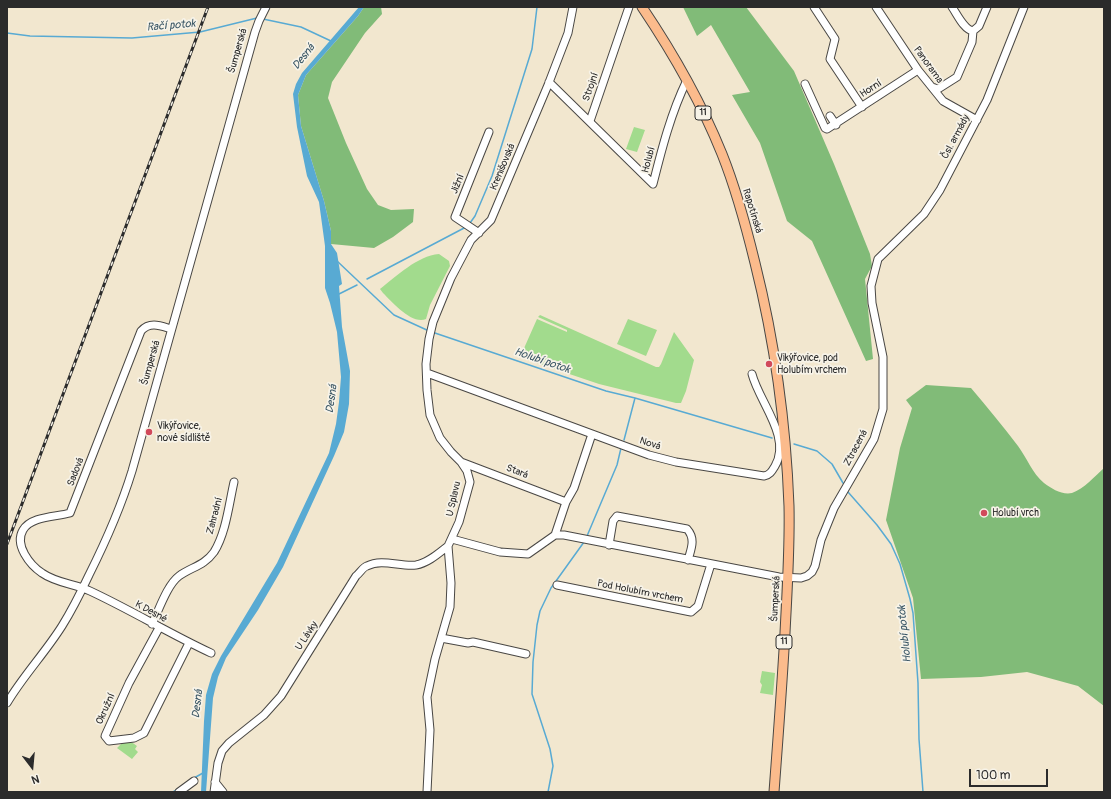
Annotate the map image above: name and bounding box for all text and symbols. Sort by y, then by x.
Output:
water label: Račí potok [146,17,196,35]
street label: Šumperská [226,27,250,75]
water label: Desná [290,42,318,72]
street label: Panorama [911,44,945,86]
street label: Strojní [581,71,601,103]
street label: Horní [858,78,884,100]
road number: 11 [695,106,711,120]
street label: Čsl. armády [939,113,973,161]
street label: Krenišovská [488,142,518,192]
street label: Holubí [640,145,658,175]
street label: Jižní [449,172,467,196]
street label: Rapotínská [740,187,764,235]
street label: Šumperská [139,339,163,387]
water label: Holubí potok [512,345,572,377]
place label: Vikýřovice, pod Holubím vrchem [777,352,846,376]
marker: Vikýřovice, pod Holubím vrchem [764,359,774,369]
water label: Desná [323,384,341,414]
place label: Vikýřovice, nové sídliště [157,420,210,444]
marker: Vikýřovice, nové sídliště [144,427,154,437]
street label: Ztracená [841,428,871,468]
street label: Nová [638,435,662,453]
street label: Sadová [65,456,87,488]
street label: Stará [504,462,530,482]
street label: U Splavu [444,480,464,518]
street label: Zahradní [204,496,226,536]
place label: Holubí vrch [992,507,1039,519]
marker: Holubí vrch [979,508,989,518]
street label: Šumperská [769,576,783,622]
street label: Pod Holubím vrchem [596,578,684,606]
street label: K Desné [133,599,169,625]
water label: Holubí potok [895,605,915,663]
street label: U Lávky [293,619,321,653]
road number: 11 [776,635,792,649]
water label: Desná [190,689,206,719]
street label: Okružní [94,692,118,726]
north arrow [12,747,52,787]
scale bar [971,761,1050,787]
text: 100 m [976,768,1010,783]
text: N [30,772,41,786]

